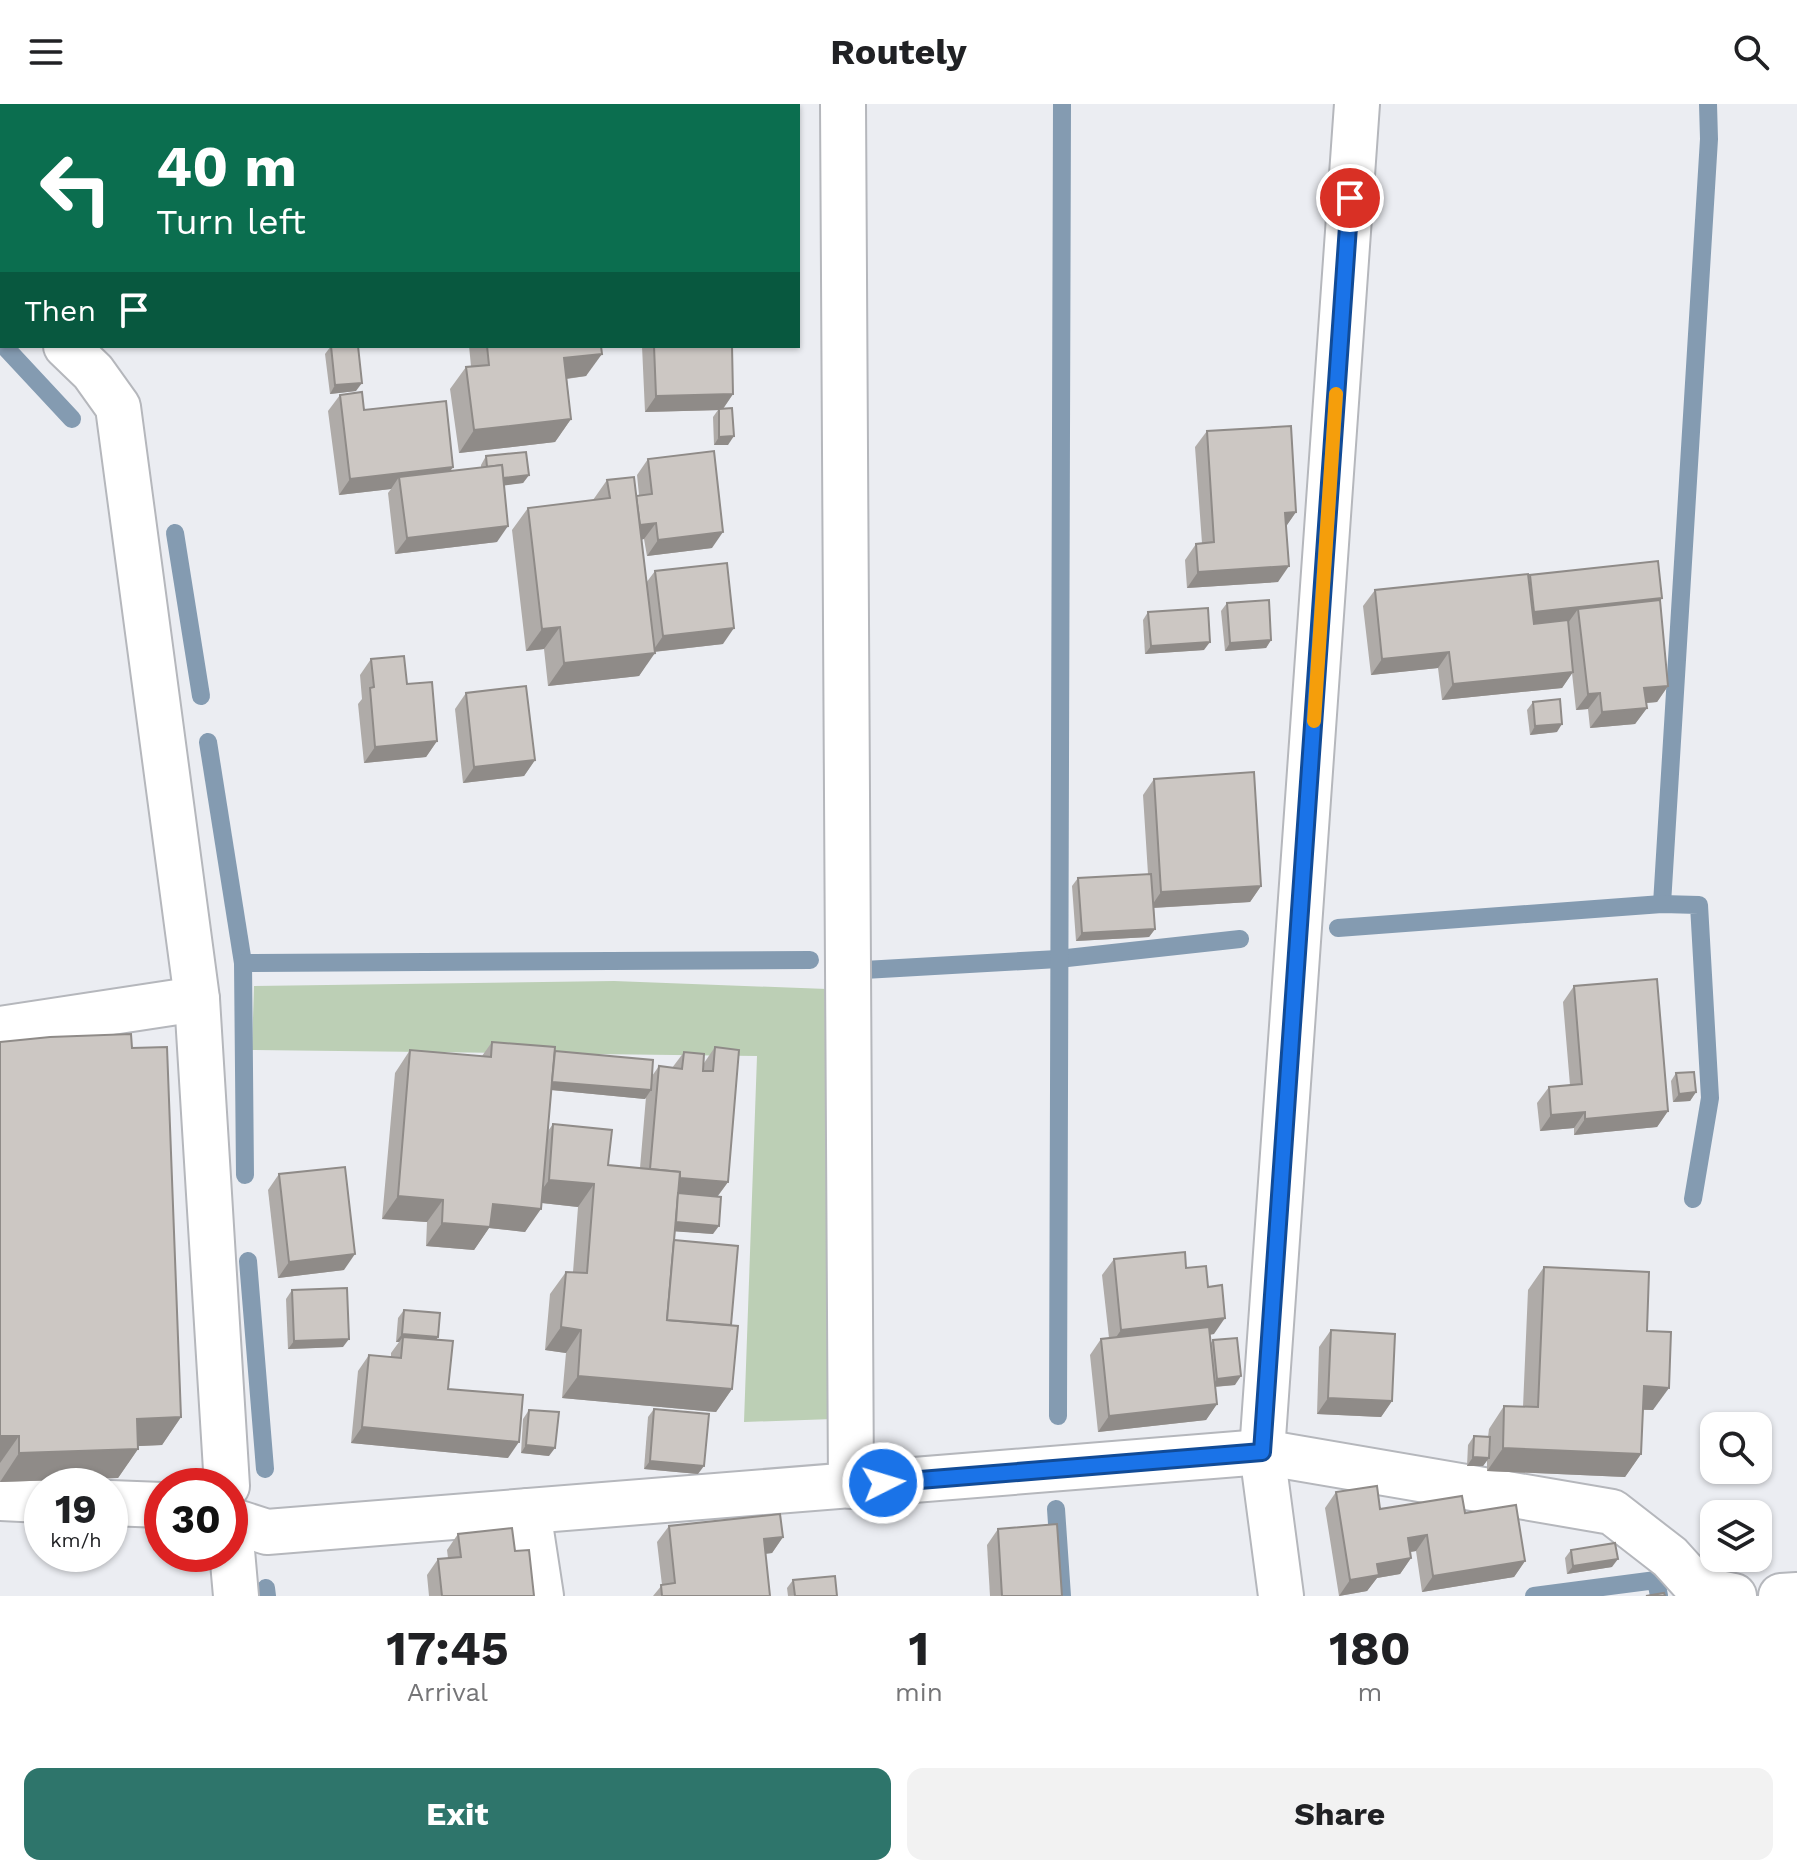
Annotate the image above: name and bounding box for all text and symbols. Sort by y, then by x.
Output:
icon: menu [24,30,68,74]
icon: search [1729,30,1773,74]
text: Routely [830,31,967,73]
text: 40 m [156,134,297,200]
icon: left [24,136,128,240]
pin [1316,164,1384,232]
icon: arrive [1328,176,1372,220]
text: Turn left [156,201,306,243]
icon: arrive [112,288,156,332]
text: Then [24,293,96,328]
map controls [1700,1412,1772,1572]
button: search [1700,1412,1772,1484]
position arrow [841,1441,925,1525]
speed limit sign: 30 [144,1468,248,1572]
text: 19 [55,1486,97,1533]
button: layers [1700,1500,1772,1572]
text: km/h [50,1528,102,1552]
text: 17:45 [386,1620,509,1677]
text: 1 [909,1620,929,1677]
text: 180 [1329,1620,1411,1677]
text: Arrival [407,1677,488,1707]
text: min [895,1677,943,1707]
text: m [1358,1677,1382,1707]
button: Exit [24,1768,891,1860]
button: Share [907,1768,1773,1860]

